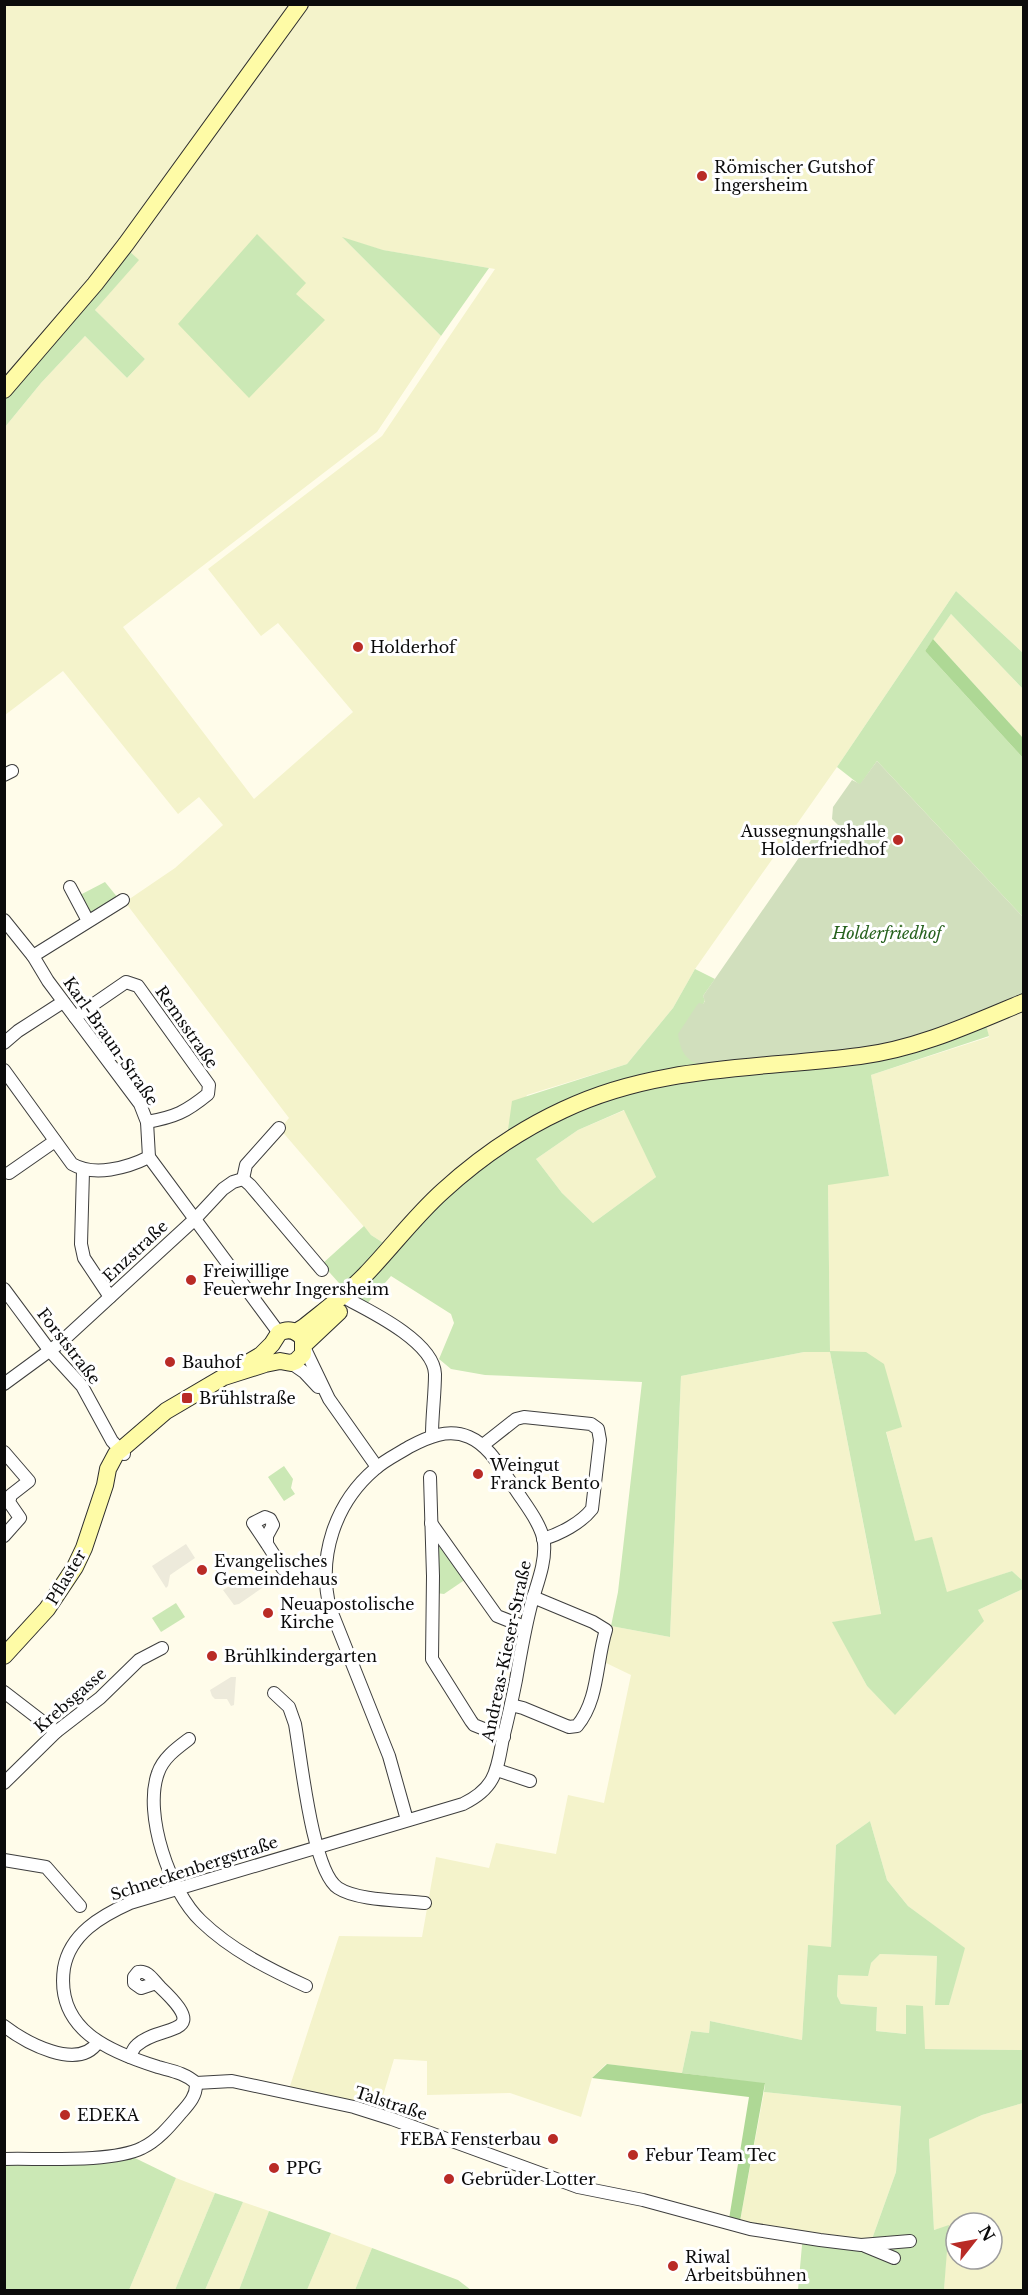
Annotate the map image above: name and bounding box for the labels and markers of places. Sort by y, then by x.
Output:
place label: Römischer Gutshof Ingersheim [714,157,876,195]
marker: Römischer Gutshof Ingersheim [695,169,709,183]
place label: Holderhof [370,637,458,657]
marker: Holderhof [351,640,365,654]
place label: Aussegnungshalle Holderfriedhof [740,821,888,859]
marker: Aussegnungshalle Holderfriedhof [891,833,905,847]
place label: Freiwillige Feuerwehr Ingersheim [203,1261,389,1299]
marker: Freiwillige Feuerwehr Ingersheim [184,1273,198,1287]
place label: Bauhof [182,1352,244,1372]
marker: Bauhof [163,1355,177,1369]
place label: Brühlstraße [199,1388,296,1408]
marker: Brühlstraße [180,1391,194,1405]
place label: Weingut Franck Bento [489,1455,600,1493]
marker: Weingut Franck Bento [471,1467,485,1481]
place label: Evangelisches Gemeindehaus [214,1551,338,1589]
marker: Evangelisches Gemeindehaus [195,1563,209,1577]
place label: Neuapostolische Kirche [280,1594,415,1632]
marker: Neuapostolische Kirche [261,1606,275,1620]
place label: Brühlkindergarten [224,1646,377,1666]
marker: Brühlkindergarten [205,1649,219,1663]
place label: EDEKA [77,2105,140,2125]
marker: EDEKA [58,2108,72,2122]
place label: FEBA Fensterbau [400,2129,541,2149]
marker: FEBA Fensterbau [546,2132,560,2146]
place label: Febur Team Tec [645,2145,776,2165]
marker: Febur Team Tec [626,2148,640,2162]
place label: PPG [286,2158,322,2178]
marker: PPG [267,2161,281,2175]
place label: Gebrüder Lotter [461,2169,596,2189]
marker: Gebrüder Lotter [442,2172,456,2186]
place label: Riwal Arbeitsbühnen [684,2247,807,2285]
marker: Riwal Arbeitsbühnen [666,2259,680,2273]

